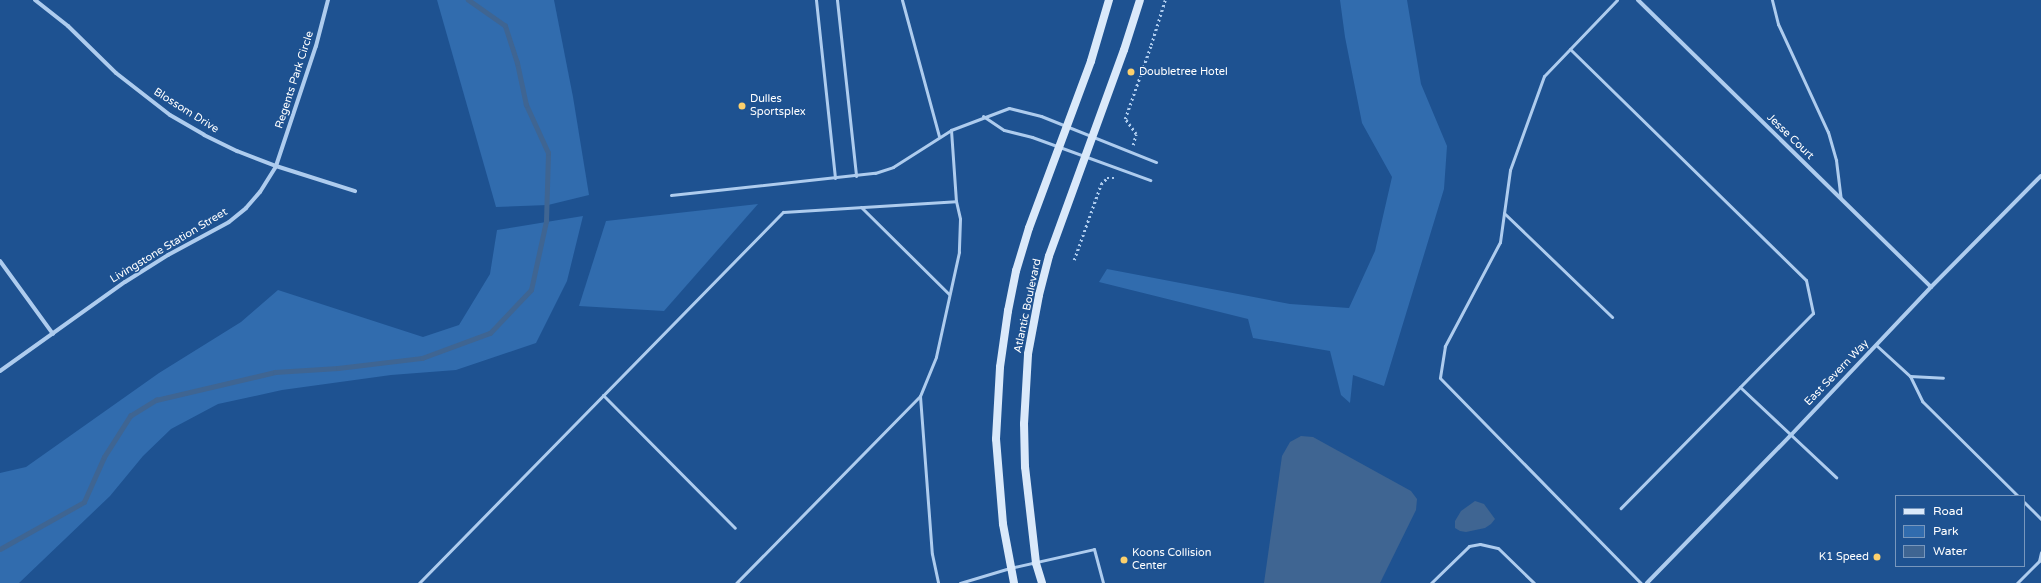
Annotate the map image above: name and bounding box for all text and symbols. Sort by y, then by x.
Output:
street label: Regents Park Circle [273,30,317,130]
place label: Doubletree Hotel [1139,65,1228,79]
marker: Doubletree Hotel [1126,67,1136,77]
street label: Blossom Drive [151,86,221,136]
place label: Dulles Sportsplex [750,93,806,119]
marker: Dulles Sportsplex [737,101,747,111]
street label: Jesse Court [1764,111,1816,163]
street label: Livingstone Station Street [108,206,230,286]
street label: Atlantic Boulevard [1012,258,1044,354]
street label: East Severn Way [1802,337,1872,409]
legend [1895,495,2025,567]
text: Road [1933,504,1963,518]
text: Park [1933,524,1959,538]
text: Water [1933,544,1967,558]
place label: Koons Collision Center [1132,547,1211,573]
place label: K1 Speed [1819,550,1869,564]
marker: K1 Speed [1872,552,1882,562]
marker: Koons Collision Center [1119,555,1129,565]

